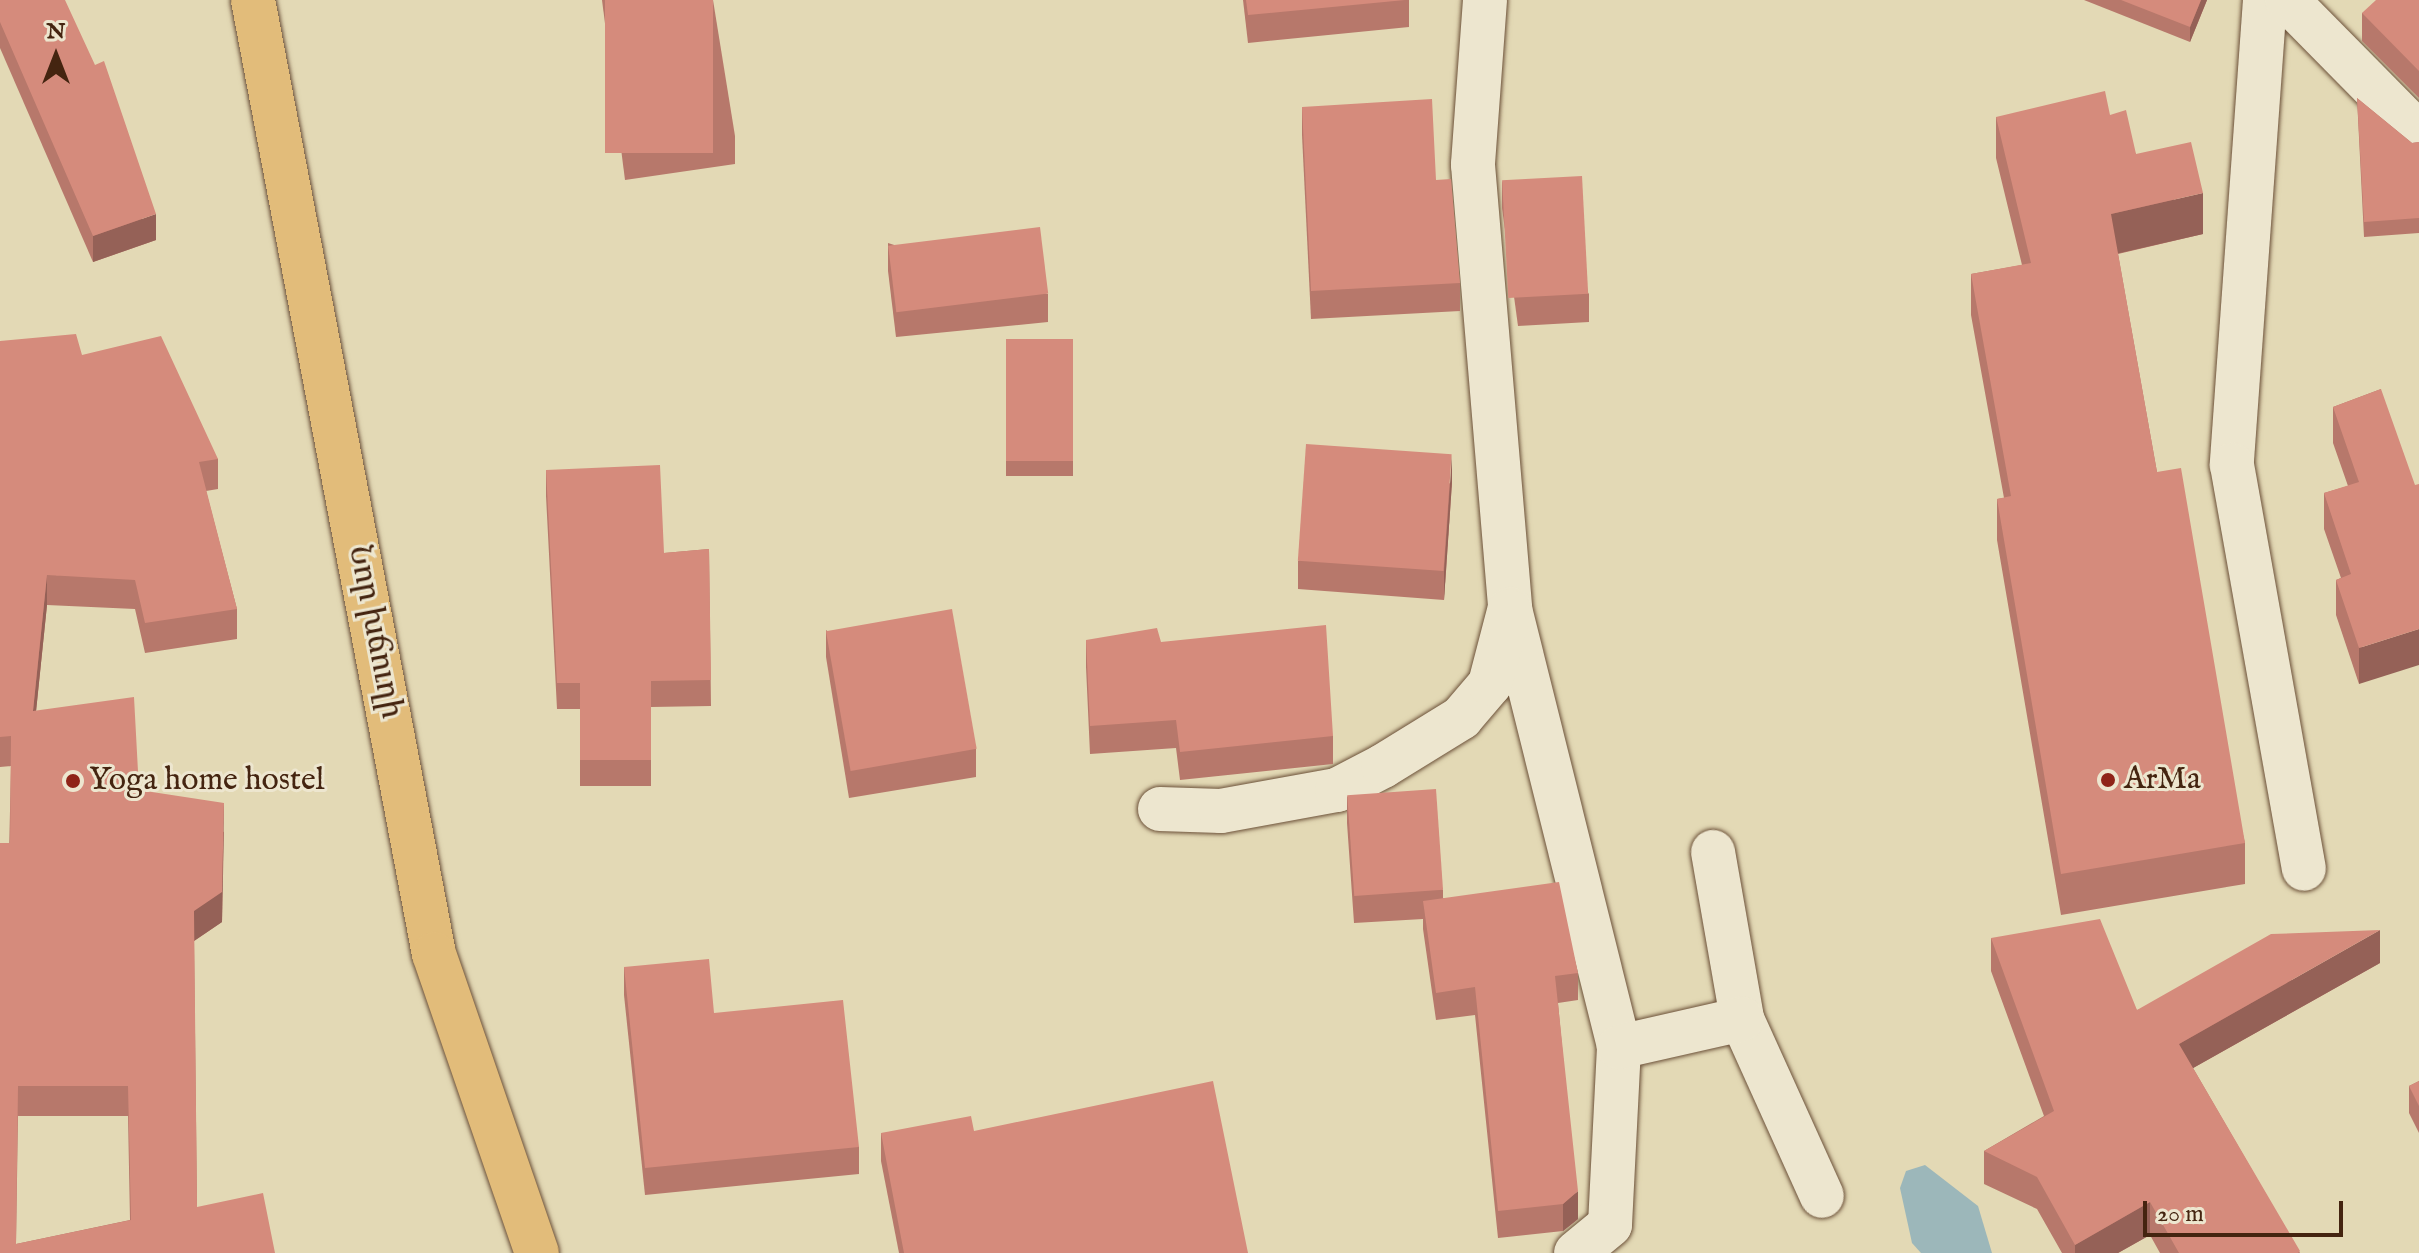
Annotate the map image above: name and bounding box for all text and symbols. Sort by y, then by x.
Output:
north arrow [16,16,96,96]
text: N [46,18,66,46]
street label: Նոր խճուղի [338,542,410,722]
place label: ArMa [2124,761,2201,799]
place label: Yoga home hostel [89,762,324,800]
marker: ArMa [2099,771,2117,789]
marker: Yoga home hostel [64,772,82,790]
scale bar [2147,1185,2347,1235]
text: 20 m [2157,1199,2204,1230]

